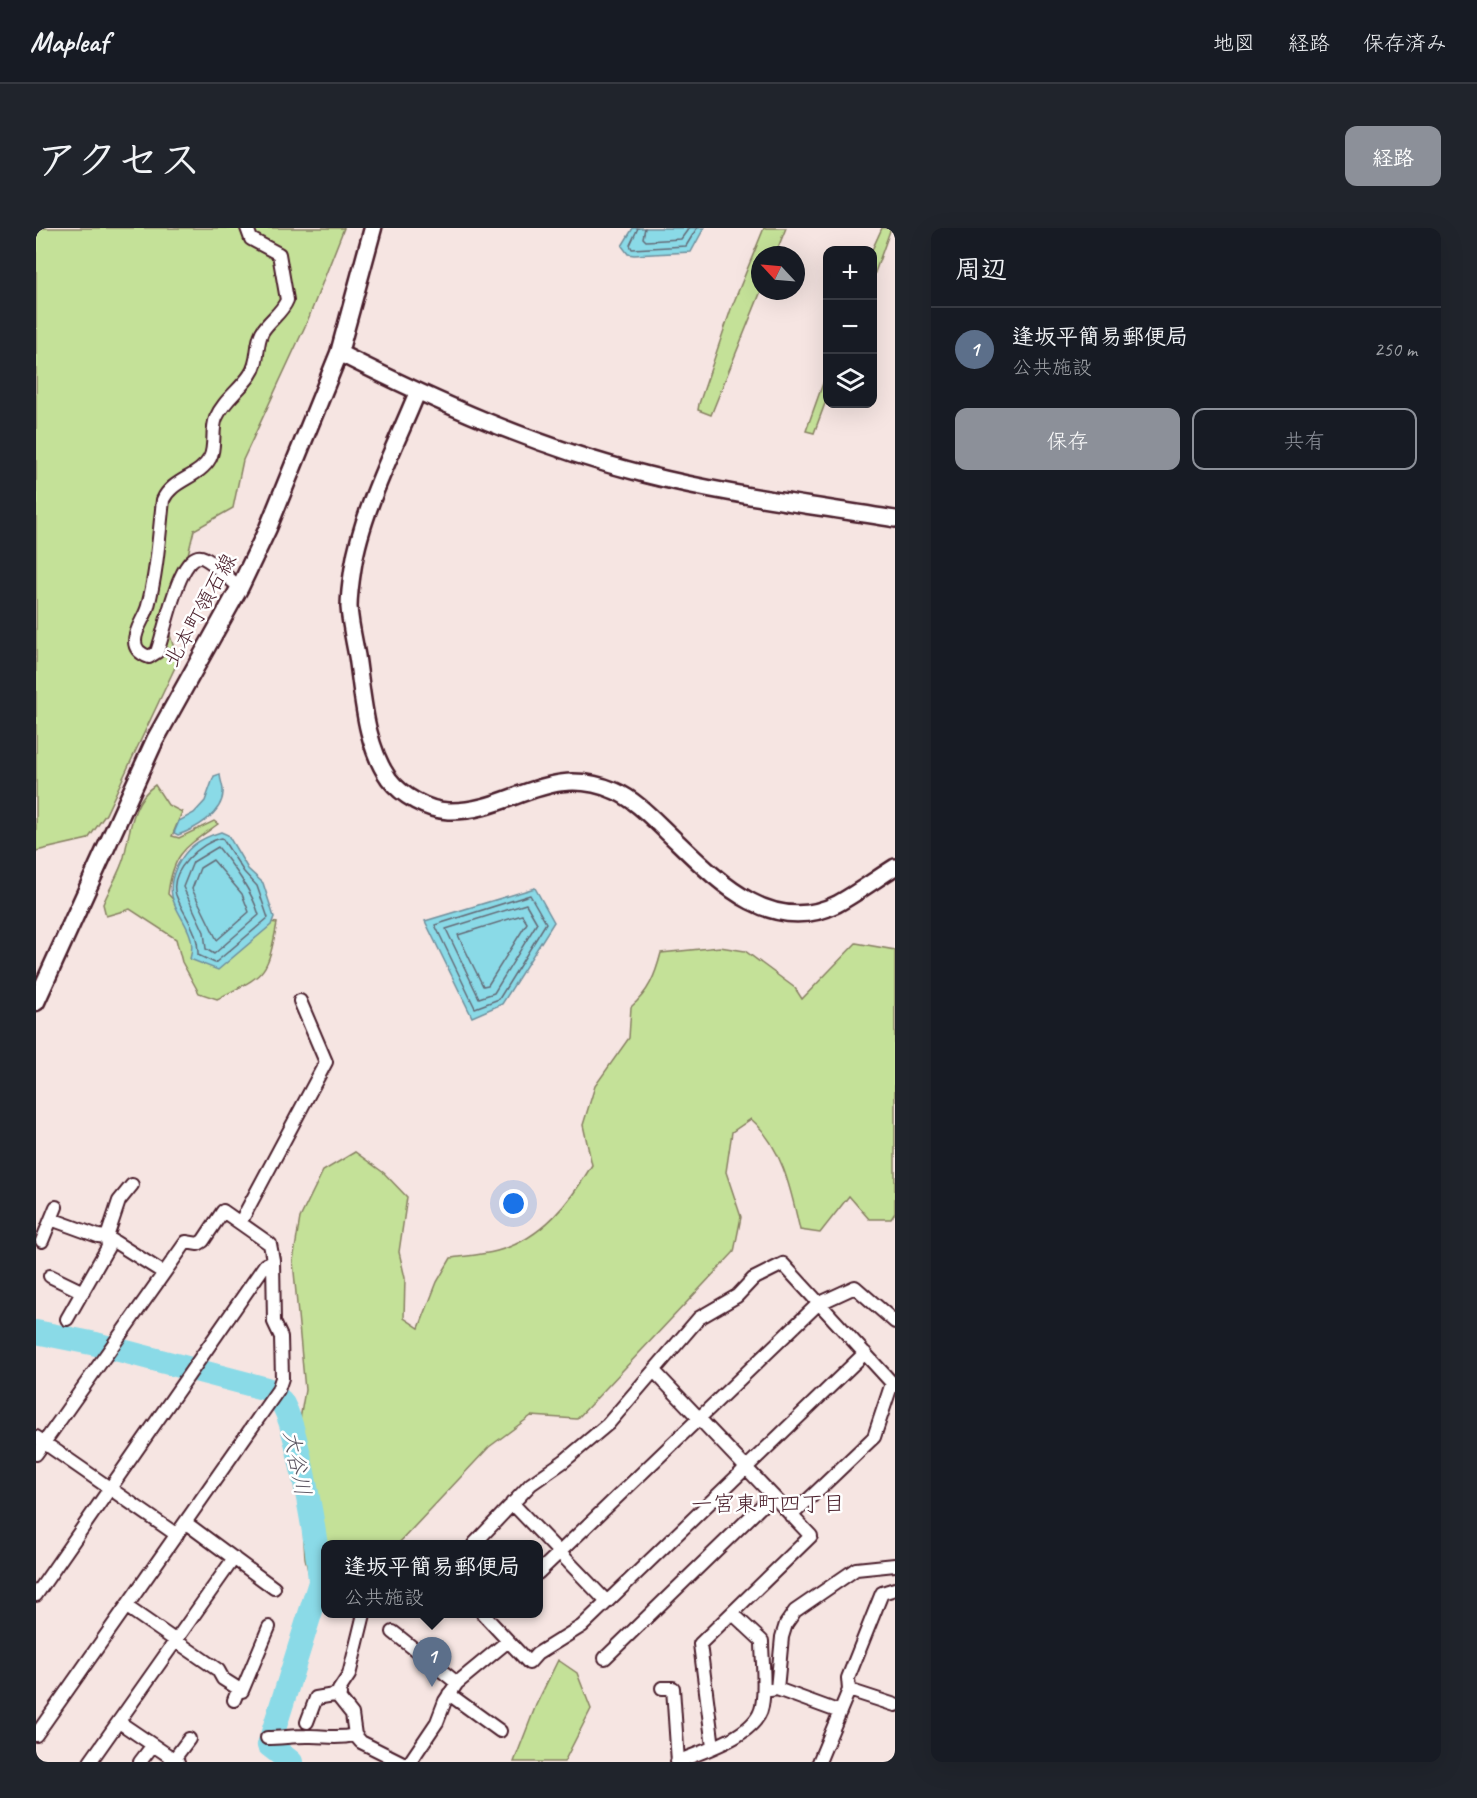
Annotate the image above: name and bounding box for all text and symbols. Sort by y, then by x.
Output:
text: Mapleaf [30,24,108,59]
text: 地図 [1213,30,1255,56]
text: 経路 [1288,30,1330,56]
text: 保存済み [1363,30,1447,56]
button: 経路 [1345,126,1441,186]
text: アクセス [36,134,201,187]
north arrow [751,246,805,300]
map controls [823,246,877,408]
button: + [823,246,877,300]
text: 周辺 [955,253,1007,286]
button: − [823,300,877,354]
text: 逢坂平簡易郵便局 [1012,323,1188,351]
text: 1 [970,337,979,362]
text: 250 m [1374,337,1417,362]
button: layers [823,354,877,408]
text: 公共施設 [1012,355,1092,380]
button: 保存 [955,408,1180,470]
button: 共有 [1192,408,1417,470]
street label: 北本町領石線 [158,549,242,671]
your location [499,1189,528,1218]
water label: 大谷川 [277,1428,317,1498]
district label: 一宮東町四丁目 [691,1490,845,1518]
popup [321,1540,543,1618]
text: 逢坂平簡易郵便局 [344,1553,520,1581]
text: 公共施設 [344,1585,424,1610]
pin: 1 [412,1638,452,1687]

